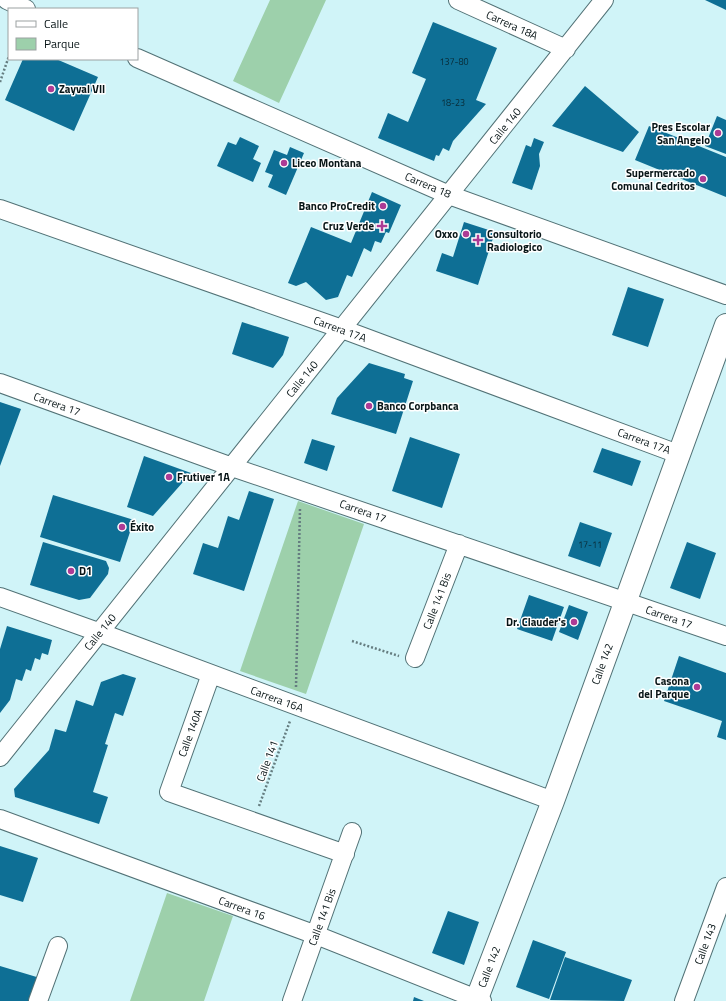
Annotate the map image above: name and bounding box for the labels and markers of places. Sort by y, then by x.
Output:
place label: Zayval VII [59,81,105,97]
marker: Zayval VII [46,84,56,94]
place label: Pres Escolar San Angelo [652,119,710,148]
marker: Pres Escolar San Angelo [713,128,723,138]
place label: Liceo Montana [292,155,362,171]
marker: Liceo Montana [279,158,289,168]
place label: Supermercado Comunal Cedritos [611,165,695,194]
marker: Supermercado Comunal Cedritos [698,174,708,184]
place label: Banco ProCredit [298,198,375,214]
marker: Banco ProCredit [378,201,388,211]
place label: Cruz Verde [323,218,374,234]
marker: Cruz Verde [377,221,387,231]
place label: Oxxo [435,226,458,242]
place label: Consultorio Radiologico [487,226,543,255]
marker: Oxxo [461,229,471,239]
marker: Consultorio Radiologico [472,234,484,246]
place label: Banco Corpbanca [377,398,459,414]
marker: Banco Corpbanca [364,401,374,411]
place label: Frutiver 1A [177,469,230,485]
marker: Frutiver 1A [164,472,174,482]
place label: Éxito [130,519,154,535]
marker: Éxito [117,522,127,532]
place label: D1 [79,563,92,579]
marker: D1 [66,566,76,576]
place label: Dr. Clauder's [506,614,566,630]
marker: Dr. Clauder's [569,617,579,627]
place label: Casona del Parque [638,673,689,702]
marker: Casona del Parque [692,682,702,692]

